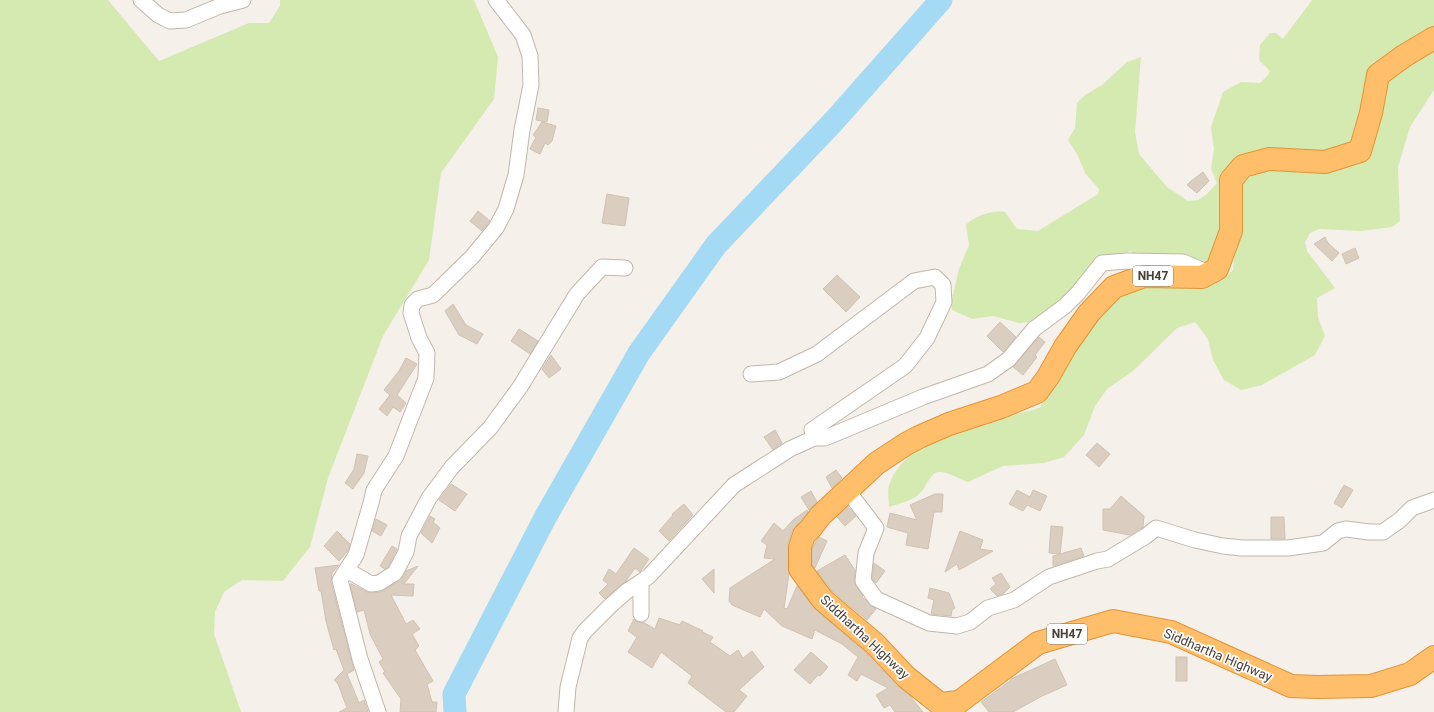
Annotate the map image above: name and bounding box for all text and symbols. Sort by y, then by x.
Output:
road number: NH47 [1133,266,1173,286]
street label: Siddhartha Highway [817,592,913,682]
road number: NH47 [1047,624,1087,644]
street label: Siddhartha Highway [1162,625,1274,685]

